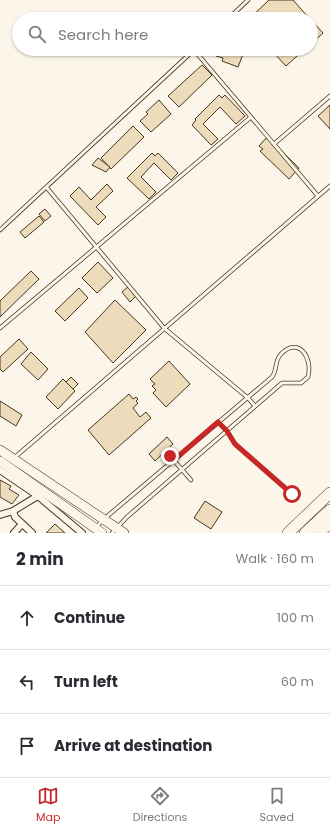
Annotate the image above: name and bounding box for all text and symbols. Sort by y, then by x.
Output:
search box [12,12,318,56]
icon: search [26,23,48,45]
text: Search here [58,24,148,45]
route end [161,447,179,465]
route start [283,485,301,503]
text: 2 min [16,547,64,571]
text: Walk · 160 m [235,549,314,568]
icon: ahead [16,607,38,629]
text: Continue [54,607,125,628]
text: 100 m [277,608,314,627]
icon: left [16,671,38,693]
text: Turn left [54,671,118,692]
text: 60 m [281,672,314,691]
icon: arrive [16,735,38,757]
text: Arrive at destination [54,735,212,756]
tab: Map [36,785,60,826]
tab: Directions [133,785,187,826]
tab: Saved [260,785,294,826]

